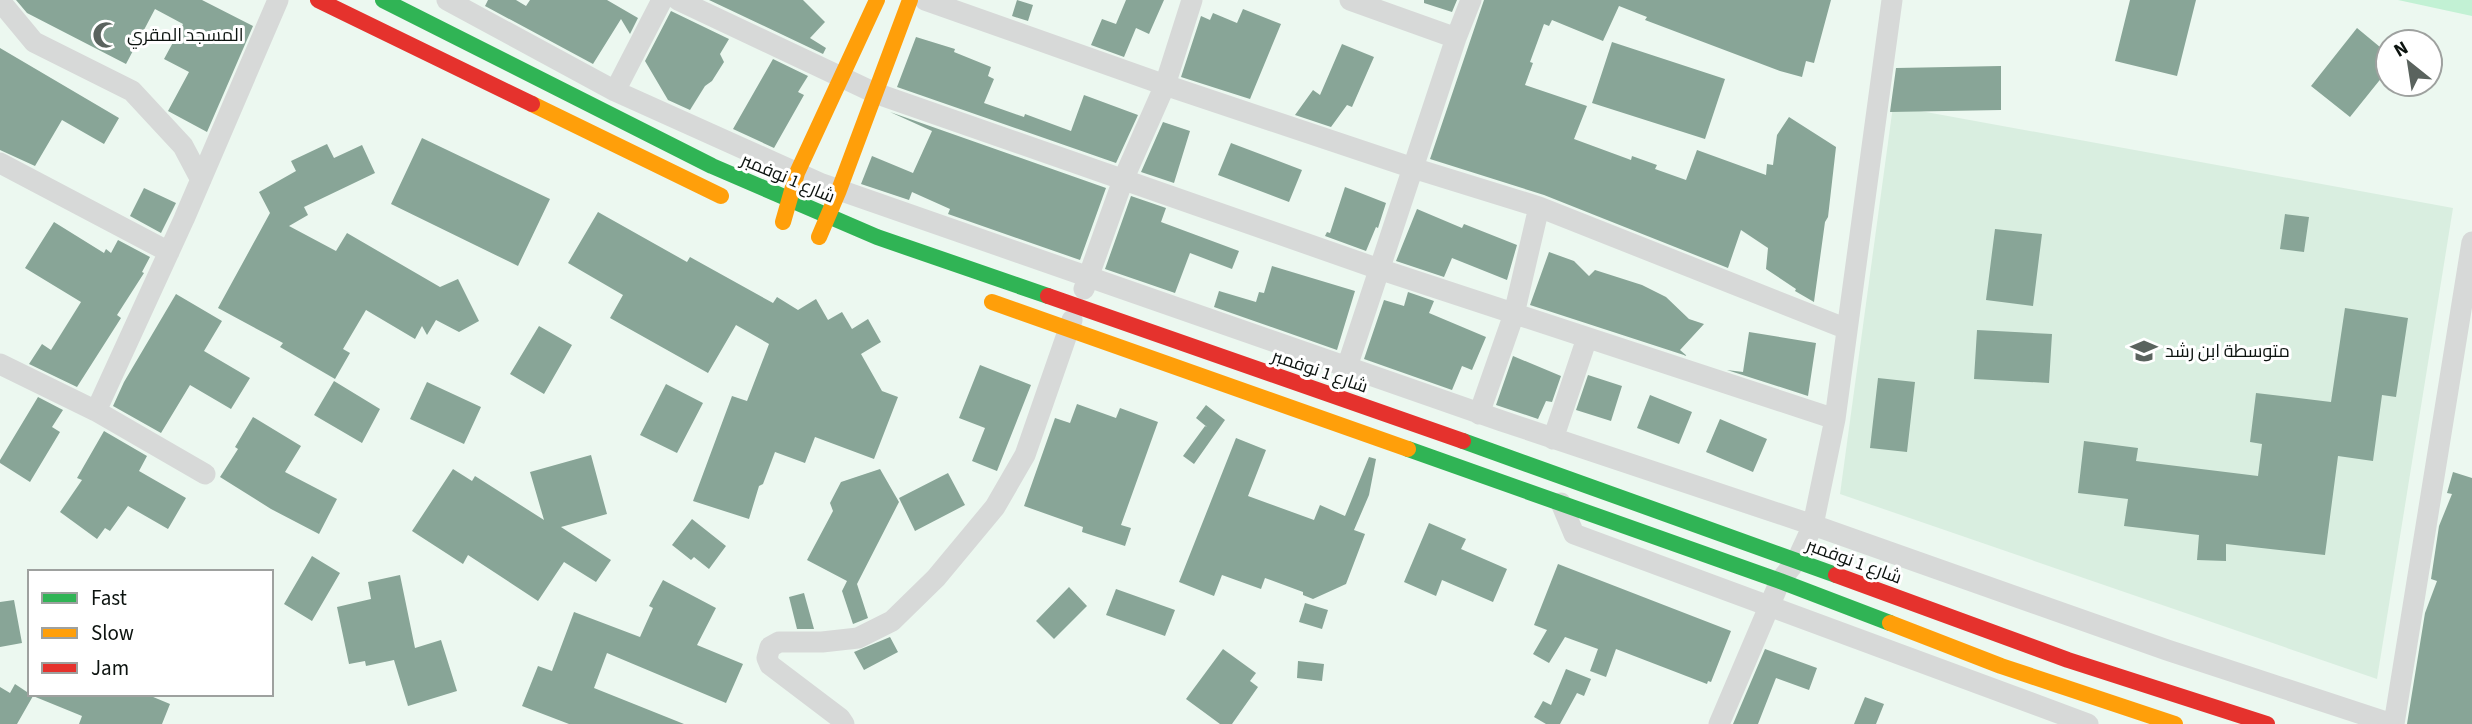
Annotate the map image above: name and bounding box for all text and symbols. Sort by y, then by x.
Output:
mosque icon: المسجد المقري [91,20,121,50]
place label: المسجد المقري [127,23,243,49]
north arrow [2374,28,2444,98]
text: N [2389,35,2413,64]
street label: شارع 1 نوفمبر [736,147,839,210]
school or university icon: متوسطة ابن رشد [2129,336,2159,366]
place label: متوسطة ابن رشد [2165,339,2290,364]
street label: شارع 1 نوفمبر [1268,343,1371,400]
street label: شارع 1 نوفمبر [1802,532,1905,590]
legend [28,570,273,696]
text: Fast [91,583,127,613]
text: Slow [91,618,134,648]
text: Jam [91,653,129,683]

